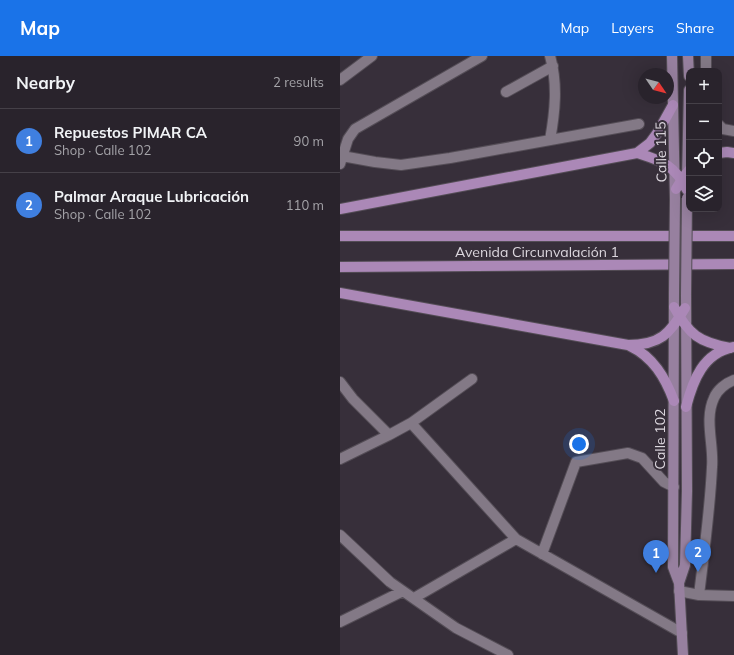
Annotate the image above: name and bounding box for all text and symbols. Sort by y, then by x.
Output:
text: Map [20,16,60,40]
text: Map [560,19,589,37]
text: Layers [611,19,654,37]
text: Share [676,19,714,37]
north arrow [638,68,674,104]
map controls [686,68,722,212]
button: + [686,68,722,104]
text: Nearby [16,72,75,93]
text: 2 results [273,74,324,90]
button: − [686,104,722,140]
street label: Calle 115 [651,121,671,183]
text: Repuestos PIMAR CA [54,123,207,142]
text: 1 [25,133,33,149]
text: 90 m [294,133,324,149]
button: locate [686,140,722,176]
text: Shop · Calle 102 [54,142,151,158]
button: layers [686,176,722,212]
text: Palmar Araque Lubricación [54,187,249,206]
text: 2 [25,197,33,213]
text: 110 m [286,197,324,213]
text: Shop · Calle 102 [54,206,151,222]
street label: Avenida Circunvalación 1 [455,243,619,261]
street label: Calle 102 [651,409,669,469]
your location [569,434,589,454]
pin: 2 [685,539,711,572]
pin: 1 [643,540,669,573]

